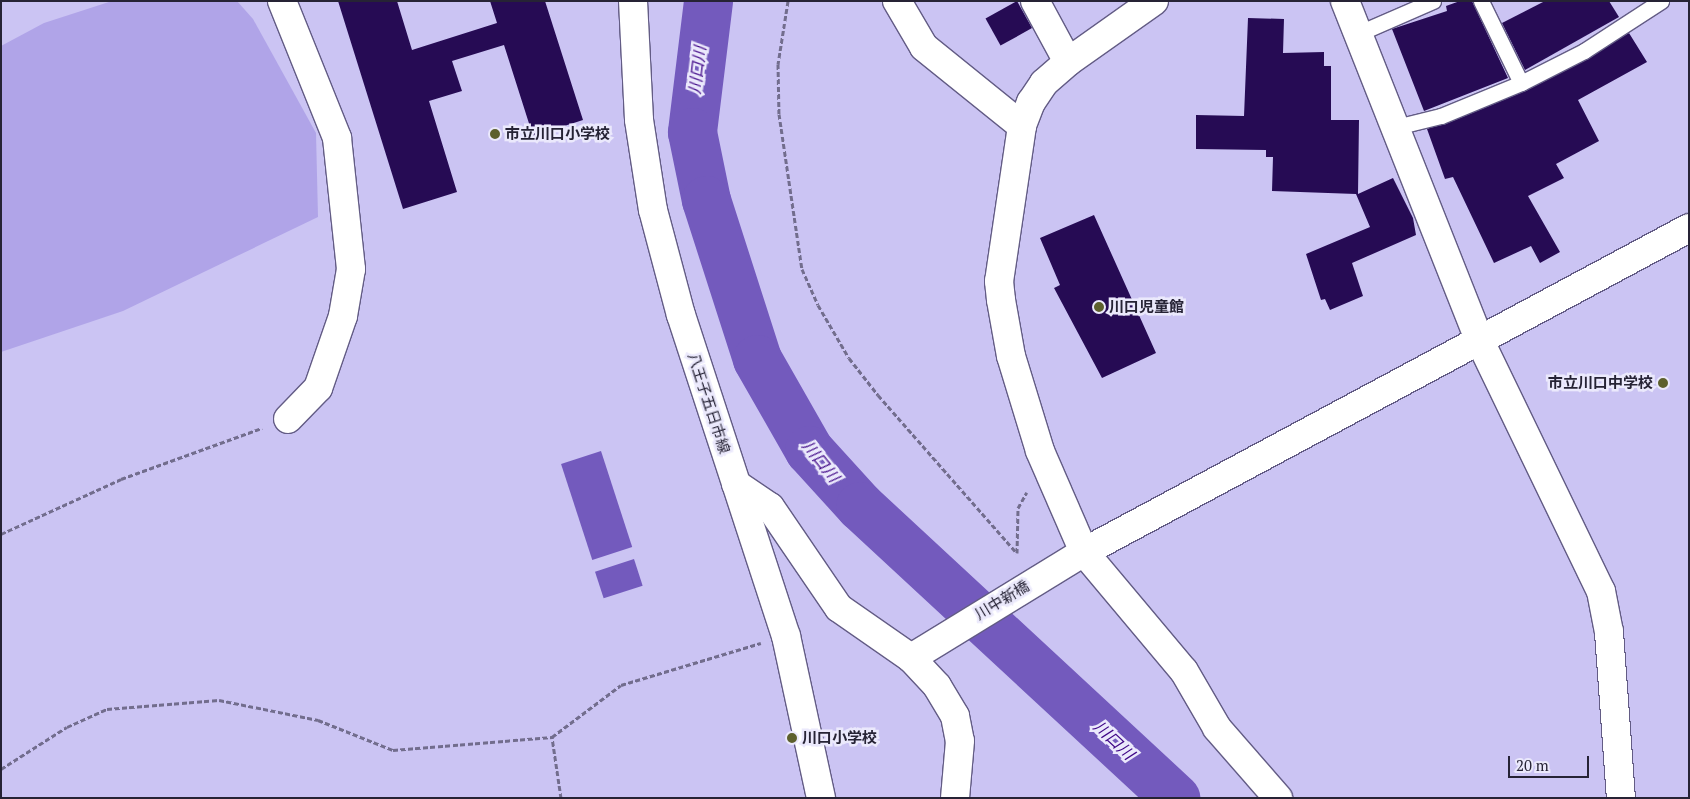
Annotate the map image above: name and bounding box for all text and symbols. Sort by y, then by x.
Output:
water label: 川口川 [685,45,709,95]
place label: 市立川口小学校 [505,125,610,143]
marker: 市立川口小学校 [489,128,501,140]
place label: 川口児童館 [1109,298,1184,316]
marker: 川口児童館 [1093,301,1105,313]
street label: 八王子五日市線 [684,350,734,456]
place label: 市立川口中学校 [1548,374,1653,392]
marker: 市立川口中学校 [1657,377,1669,389]
water label: 川口川 [798,436,844,486]
street label: 川中新橋 [972,577,1032,623]
water label: 川口川 [1090,717,1138,763]
place label: 川口小学校 [802,729,877,747]
marker: 川口小学校 [786,732,798,744]
scale bar [1510,746,1591,778]
text: 20 m [1516,755,1549,775]

